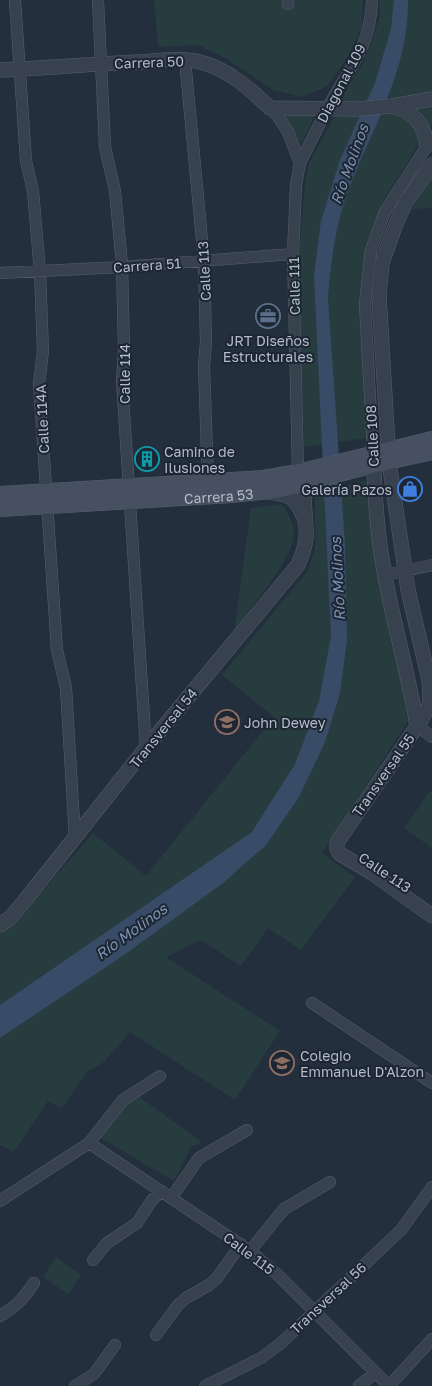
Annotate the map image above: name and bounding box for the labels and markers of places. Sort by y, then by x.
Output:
office icon: JRT Diseños Estructurales [255,303,281,329]
place label: JRT Diseños Estructurales [223,332,313,365]
place label: Camino de Ilusiones [164,443,235,476]
building icon: Camino de Ilusiones [134,446,160,472]
shop icon: Galería Pazos [397,476,423,502]
place label: Galería Pazos [301,481,392,498]
school or university icon: John Dewey [214,709,240,735]
place label: John Dewey [244,714,326,731]
place label: Colegio Emmanuel D'Alzon [300,1047,424,1080]
school or university icon: Colegio Emmanuel D'Alzon [269,1050,295,1076]

